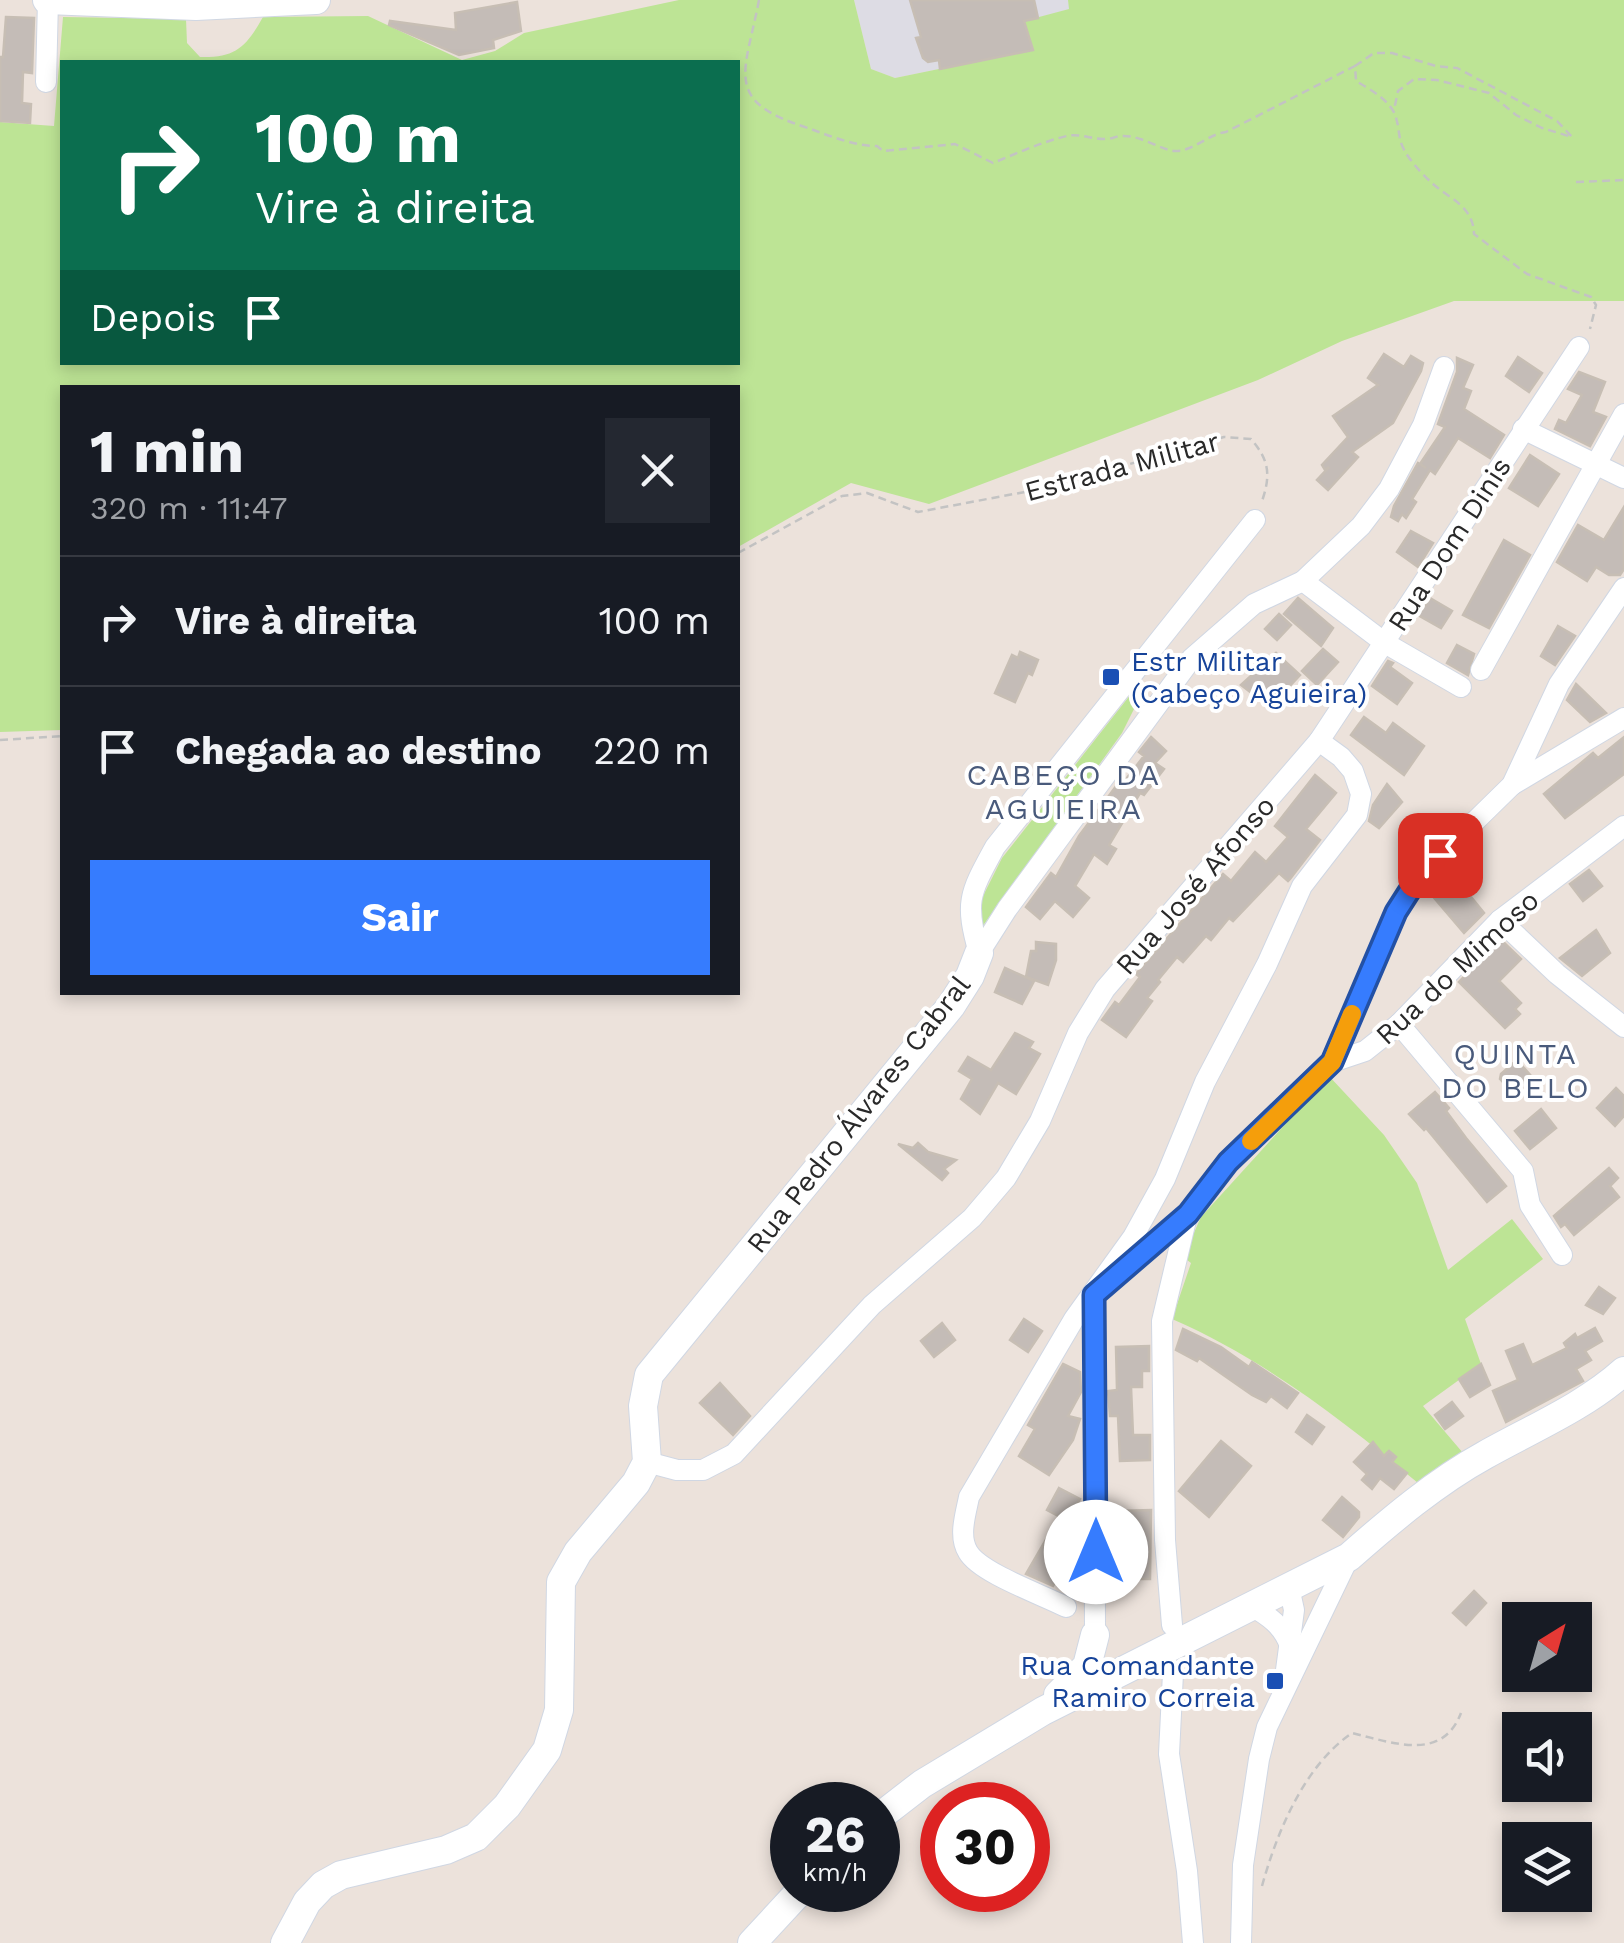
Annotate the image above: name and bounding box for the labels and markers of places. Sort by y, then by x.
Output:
place label: Estr Militar (Cabeço Aguieira) [1131,645,1367,710]
marker: Estr Militar (Cabeço Aguieira) [1100,666,1122,688]
pin [1398,813,1483,898]
place label: Rua Comandante Ramiro Correia [1020,1649,1255,1714]
marker: Rua Comandante Ramiro Correia [1264,1670,1286,1692]

